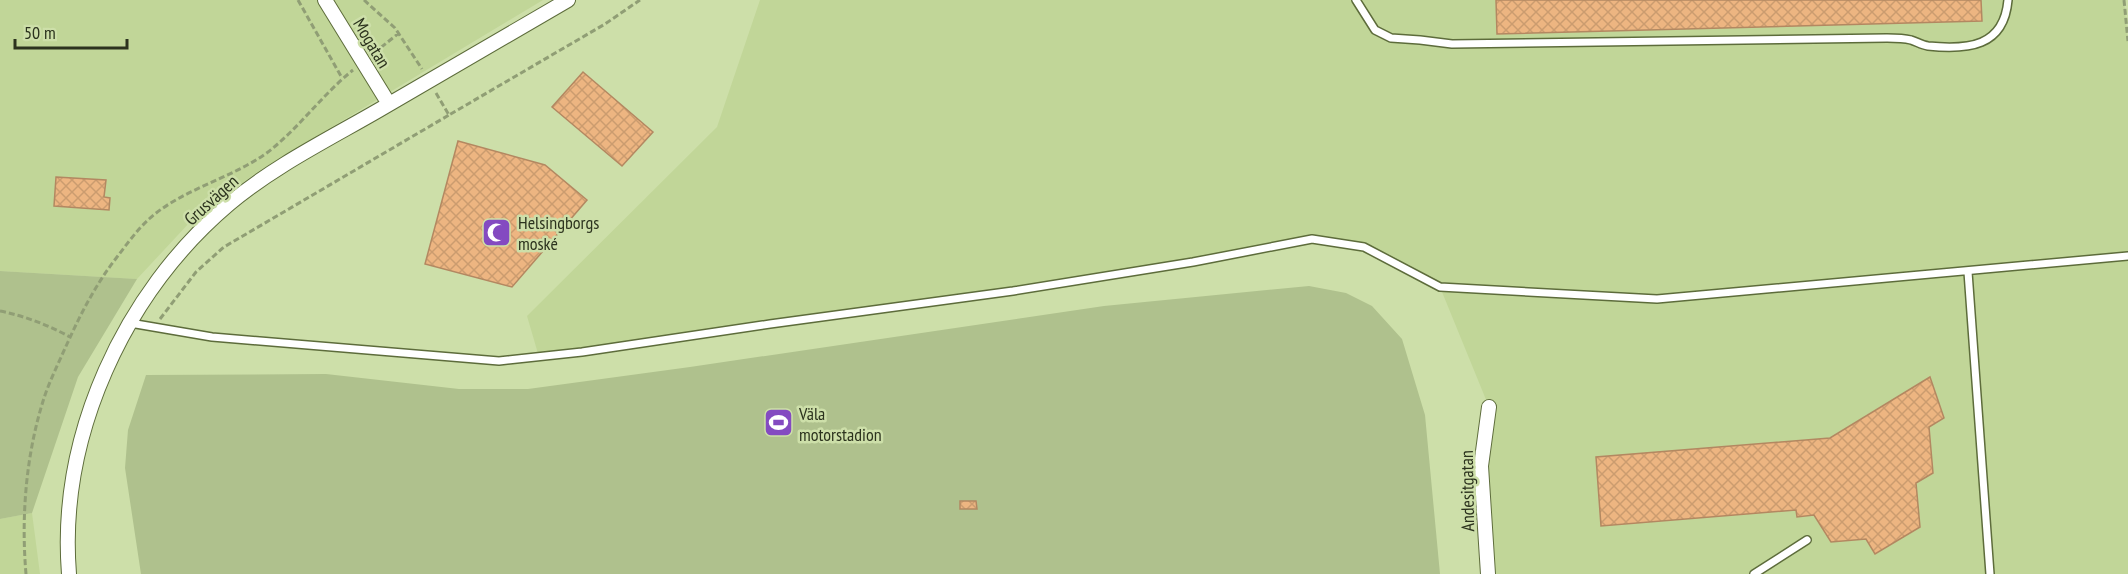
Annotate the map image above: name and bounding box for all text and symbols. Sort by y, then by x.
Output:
scale bar [15,12,128,50]
street label: Mogatan [348,14,396,72]
text: 50 m [24,21,56,44]
street label: Grusvägen [179,170,243,230]
place label: Helsingborgs moské [518,211,599,255]
mosque icon: Helsingborgs moské [481,216,513,248]
place label: Väla motorstadion [798,402,882,446]
sports icon: Väla motorstadion [762,407,794,439]
street label: Andesitgatan [1455,450,1479,532]

